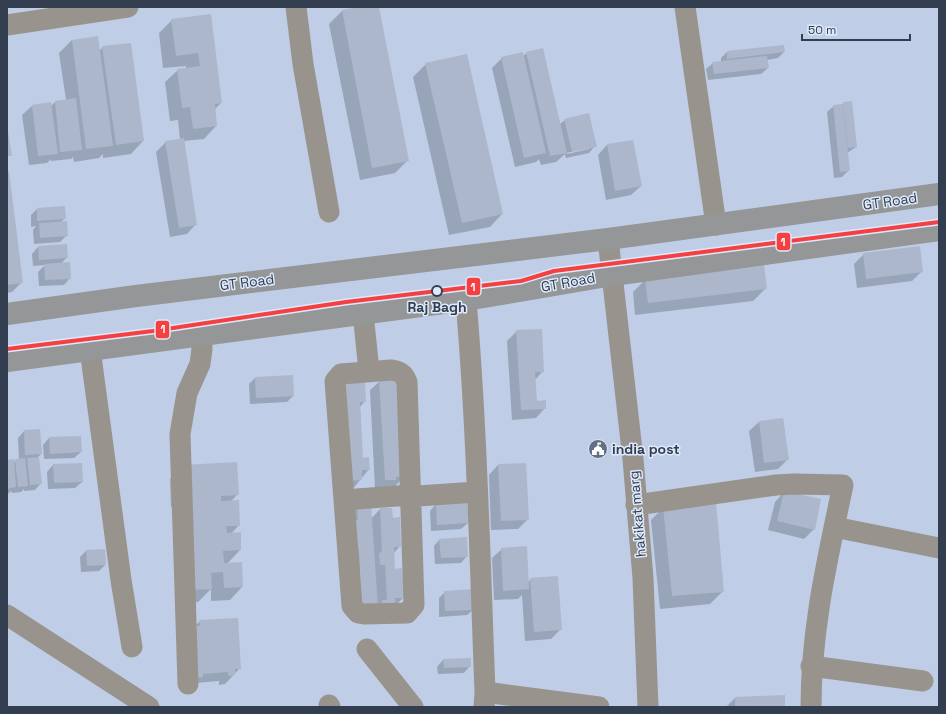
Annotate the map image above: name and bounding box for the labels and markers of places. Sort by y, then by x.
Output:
marker: Raj Bagh [431,285,443,297]
place label: Raj Bagh [407,298,467,316]
public building icon: india post [587,438,609,460]
place label: india post [612,440,680,458]

